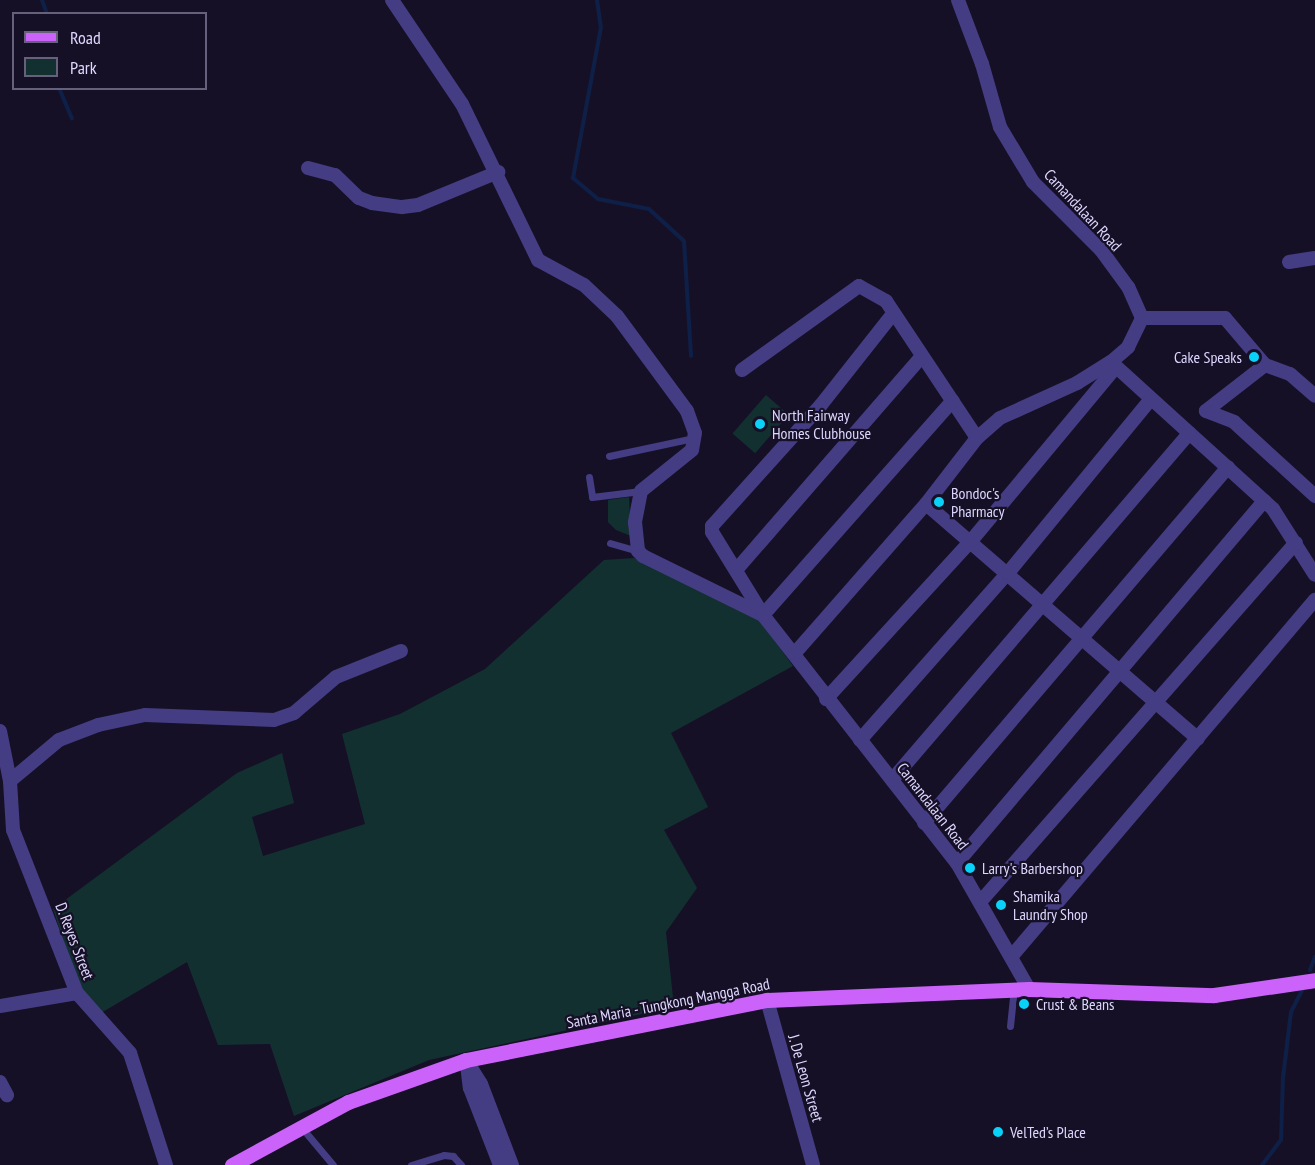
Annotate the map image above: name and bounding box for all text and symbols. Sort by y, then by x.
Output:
legend [12,12,207,90]
text: Road [70,26,101,49]
text: Park [70,56,97,79]
street label: Camandalaan Road [1040,165,1126,255]
place label: Cake Speaks [1174,347,1242,367]
marker: Cake Speaks [1247,350,1261,364]
place label: North Fairway Homes Clubhouse [772,405,871,443]
marker: North Fairway Homes Clubhouse [753,417,767,431]
place label: Bondoc's Pharmacy [951,483,1004,521]
marker: Bondoc's Pharmacy [932,495,946,509]
street label: Camandalaan Road [893,759,973,853]
place label: Larry's Barbershop [982,858,1083,878]
marker: Larry's Barbershop [963,861,977,875]
place label: Shamika Laundry Shop [1013,886,1088,924]
marker: Shamika Laundry Shop [994,898,1008,912]
street label: D. Reyes Street [51,899,99,983]
street label: Santa Maria - Tungkong Mangga Road [564,974,772,1032]
place label: Crust & Beans [1036,994,1115,1014]
marker: Crust & Beans [1017,997,1031,1011]
street label: J. De Leon Street [784,1031,828,1125]
place label: VelTed’s Place [1010,1122,1086,1142]
marker: VelTed’s Place [991,1125,1005,1139]

